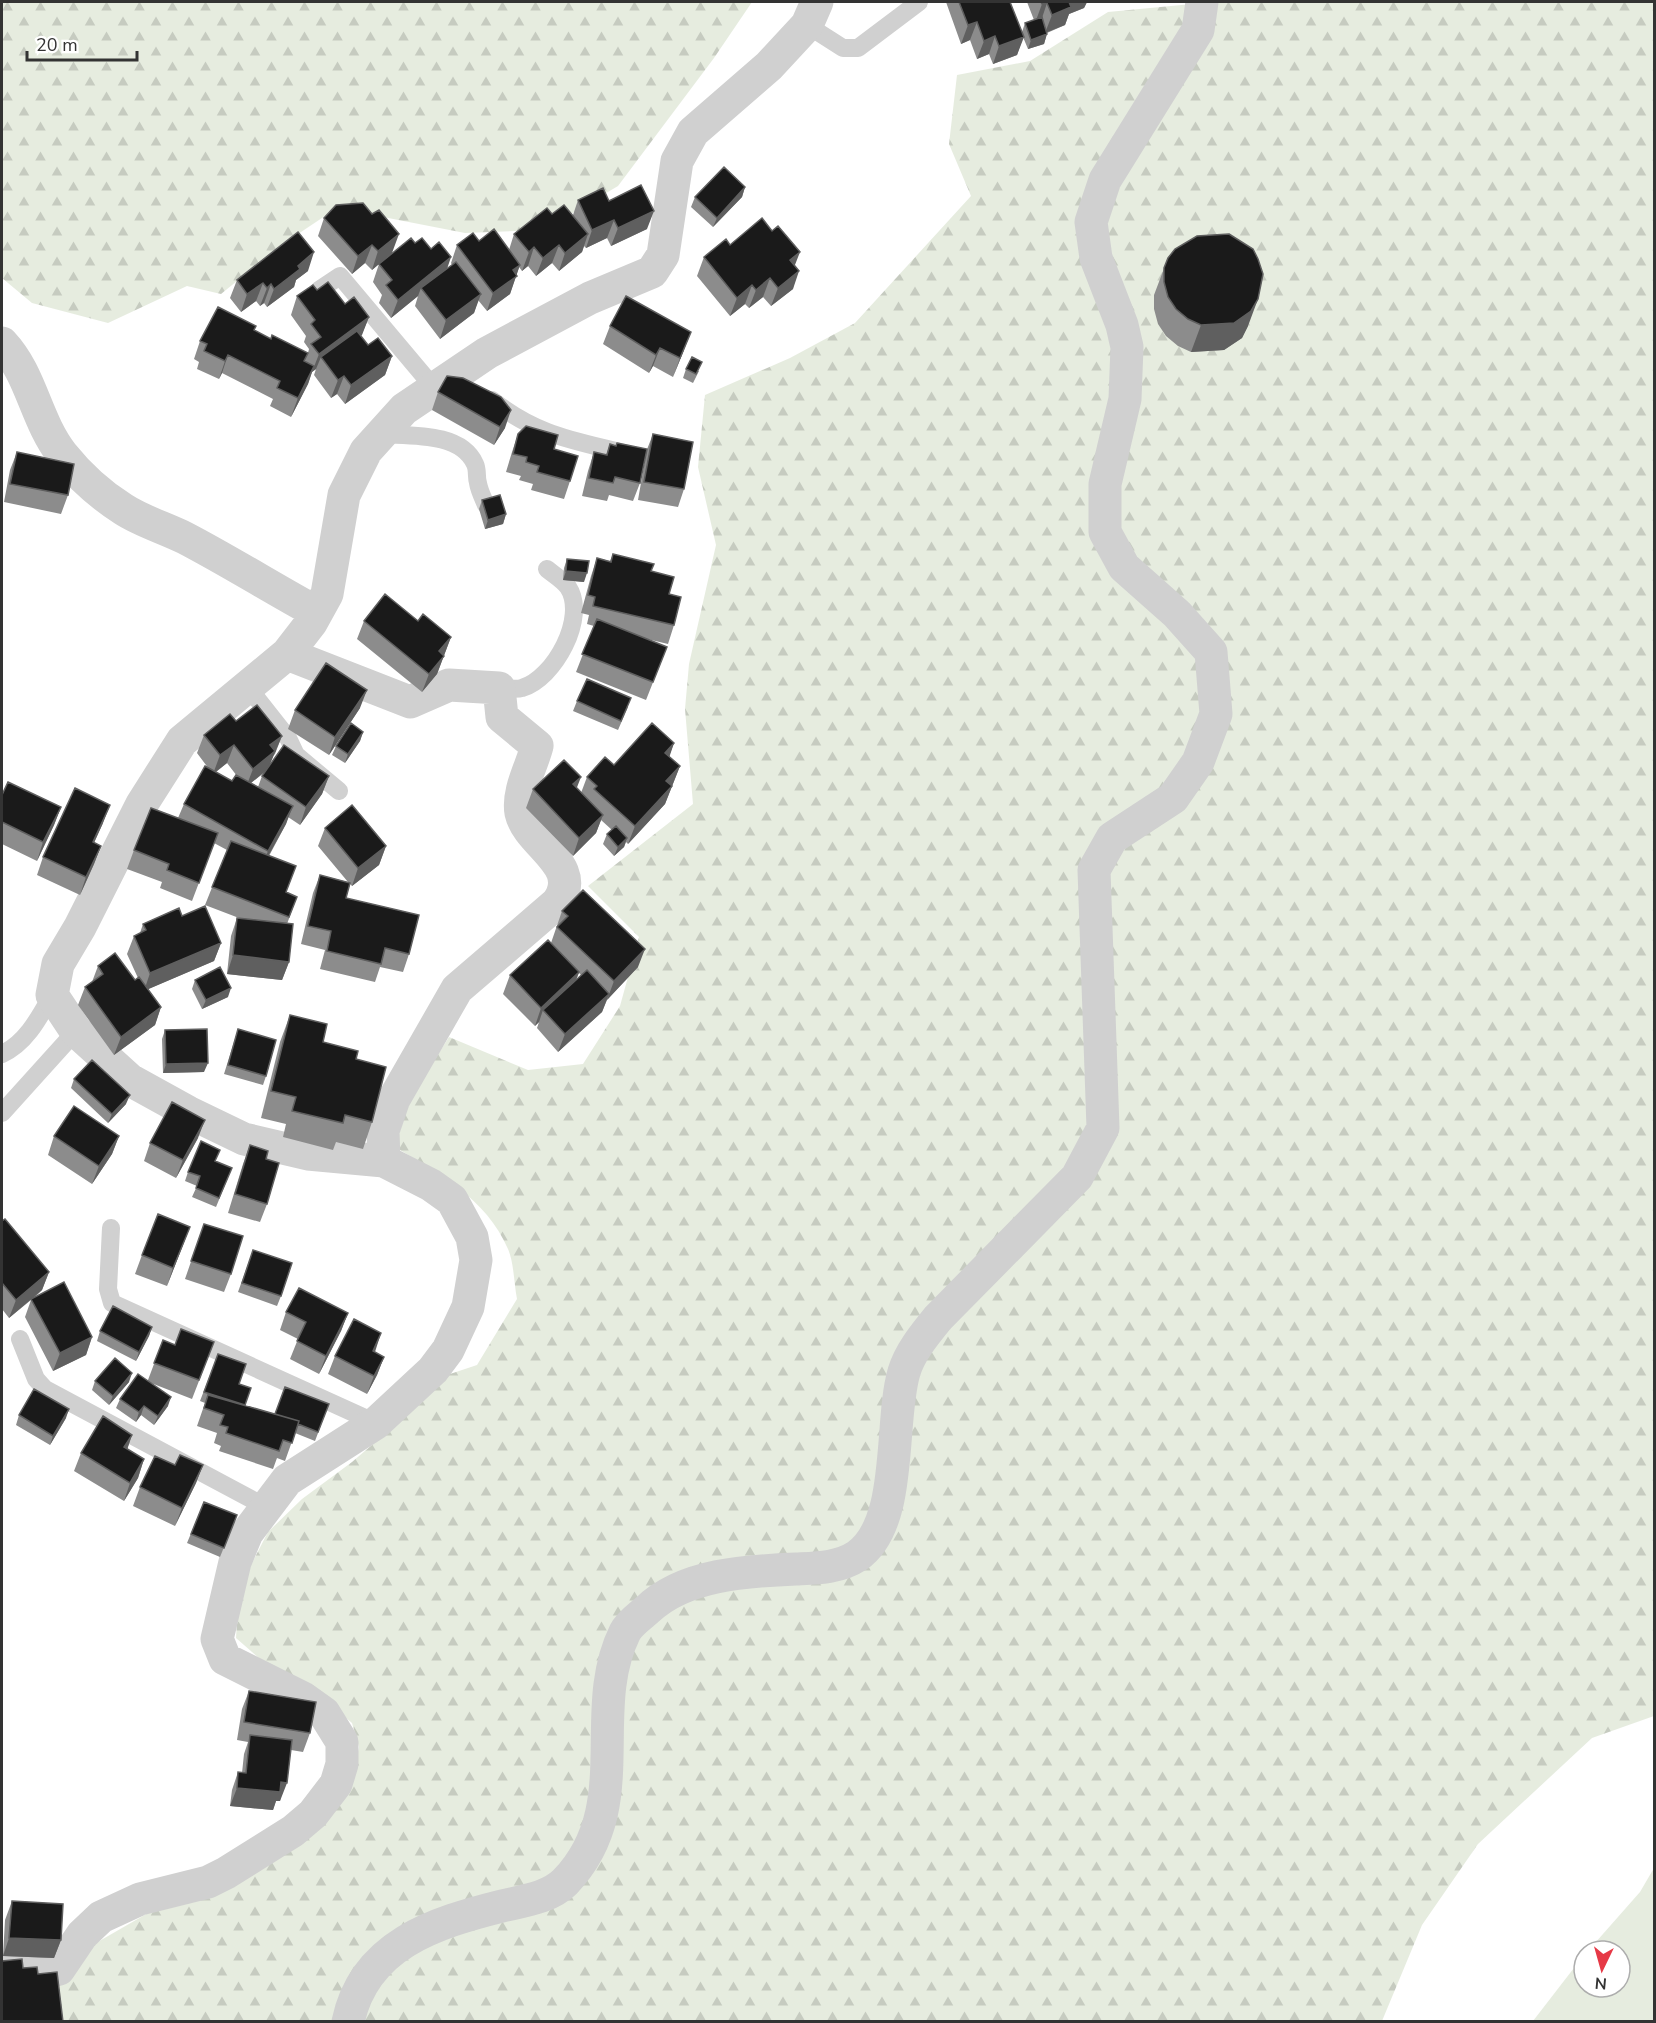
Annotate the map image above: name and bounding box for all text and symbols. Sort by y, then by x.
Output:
scale bar [27,24,136,62]
text: 20 m [36,33,78,57]
north arrow [1572,1939,1632,1999]
text: N [1594,1971,1608,1994]

